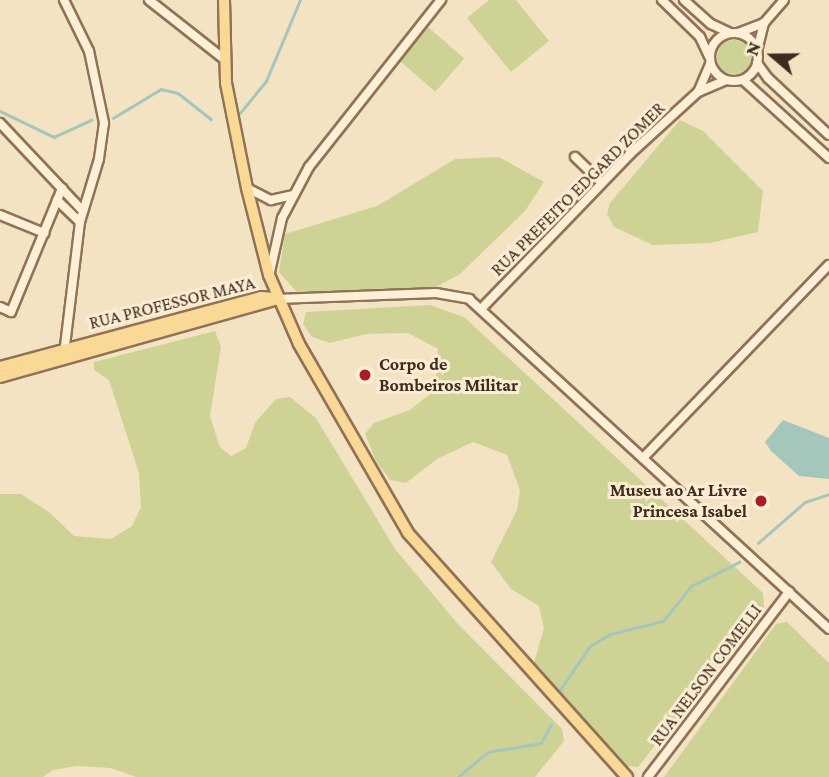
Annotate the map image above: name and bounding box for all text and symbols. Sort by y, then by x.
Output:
north arrow [738,21,808,91]
text: N [741,39,765,58]
street label: RUA PREFEITO EDGARD ZOMER [486,97,670,281]
street label: RUA PROFESSOR MAYA [87,272,257,334]
place label: Corpo de Bombeiros Militar [379,354,518,396]
marker: Corpo de Bombeiros Militar [357,367,373,383]
place label: Museu ao Ar Livre Princesa Isabel [610,480,747,522]
marker: Museu ao Ar Livre Princesa Isabel [753,493,769,509]
street label: RUA NELSON COMELLI [646,600,766,750]

